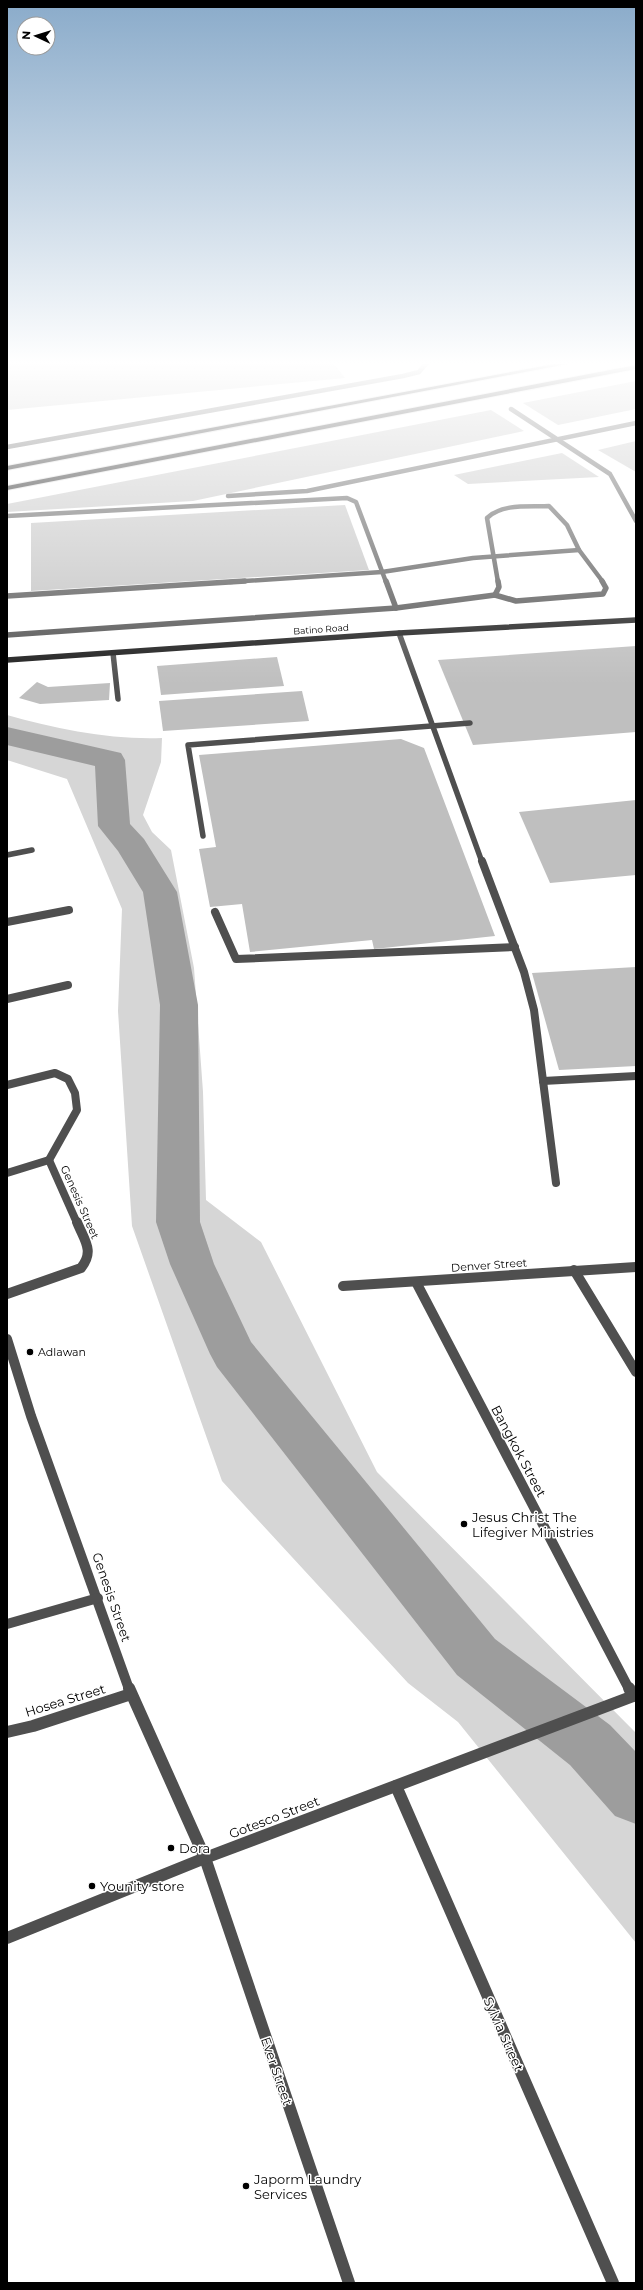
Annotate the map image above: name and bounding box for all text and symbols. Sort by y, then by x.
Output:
north arrow [16,16,56,56]
text: N [19,30,33,40]
street label: Batino Road [293,622,349,636]
street label: Genesis Street [58,1163,103,1241]
street label: Denver Street [451,1255,528,1275]
place label: Adlawan [38,1345,86,1359]
marker: Adlawan [25,1347,35,1357]
street label: Bangkok Street [488,1403,550,1499]
place label: Jesus Christ The Lifegiver Ministries [471,1509,594,1540]
marker: Jesus Christ The Lifegiver Ministries [459,1519,469,1529]
street label: Genesis Street [89,1550,135,1644]
street label: Hosea Street [23,1680,107,1720]
street label: Gotesco Street [227,1792,321,1842]
place label: Dora [179,1840,210,1856]
marker: Dora [166,1843,176,1853]
place label: Younity store [100,1878,184,1894]
marker: Younity store [87,1881,97,1891]
street label: Sylvia Street [481,1994,527,2074]
street label: Ever Street [258,2035,296,2107]
place label: Japorm Laundry Services [253,2171,362,2202]
marker: Japorm Laundry Services [241,2181,251,2191]

